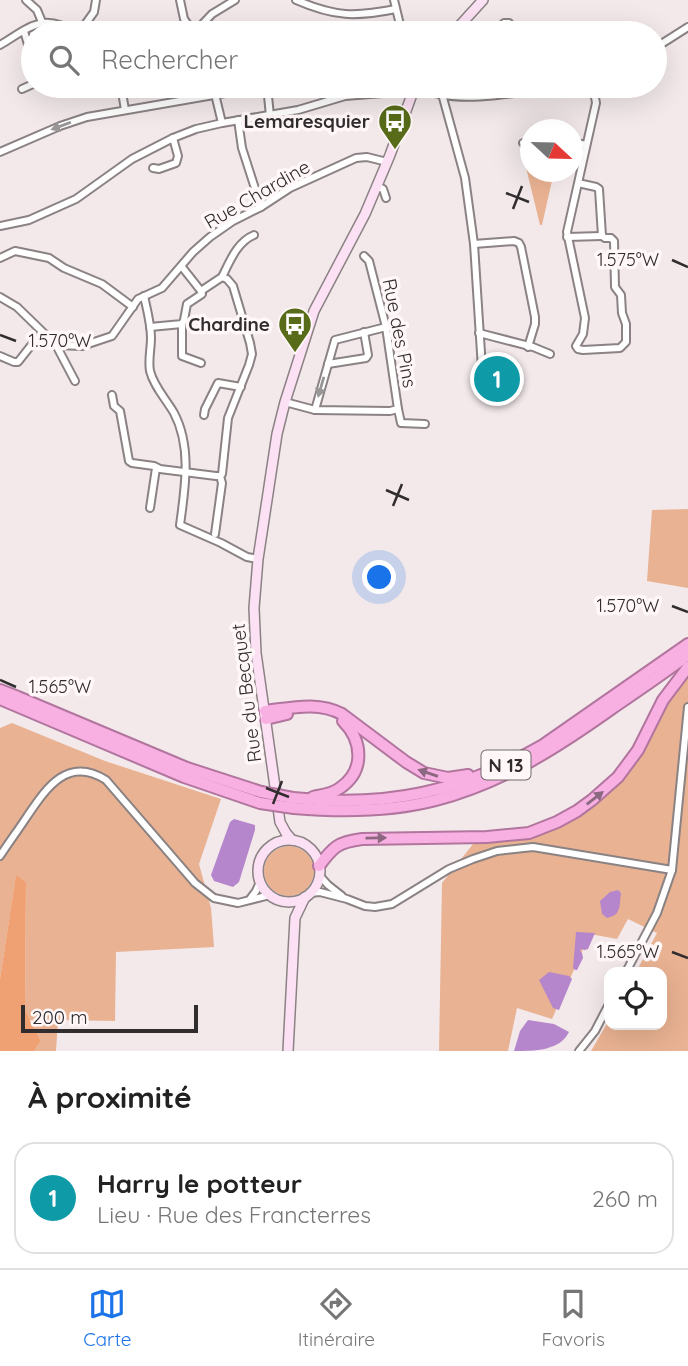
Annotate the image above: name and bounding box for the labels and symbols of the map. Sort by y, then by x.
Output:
bus stop icon: Lemaresquier [376,102,414,151]
place label: Lemaresquier [243,109,370,133]
north arrow [520,119,583,182]
one-way arrow [50,121,71,132]
street label: Rue Chardine [200,154,314,234]
text: 1.575°W [597,248,659,271]
street label: Rue des Pins [378,276,422,390]
bus stop icon: Chardine [276,305,314,354]
place label: Chardine [188,312,270,336]
text: 1.570°W [28,329,92,352]
pin: 1 [474,353,520,405]
one-way arrow [315,377,325,398]
your location [362,560,396,594]
text: 1.570°W [596,594,660,617]
street label: Rue du Becquet [226,622,266,764]
text: 1.565°W [29,675,91,698]
road number: N 13 [482,750,530,780]
one-way arrow [417,767,438,778]
one-way arrow [585,790,603,805]
one-way arrow [366,832,388,844]
text: 1.565°W [597,940,659,963]
scale bar [21,1002,198,1034]

